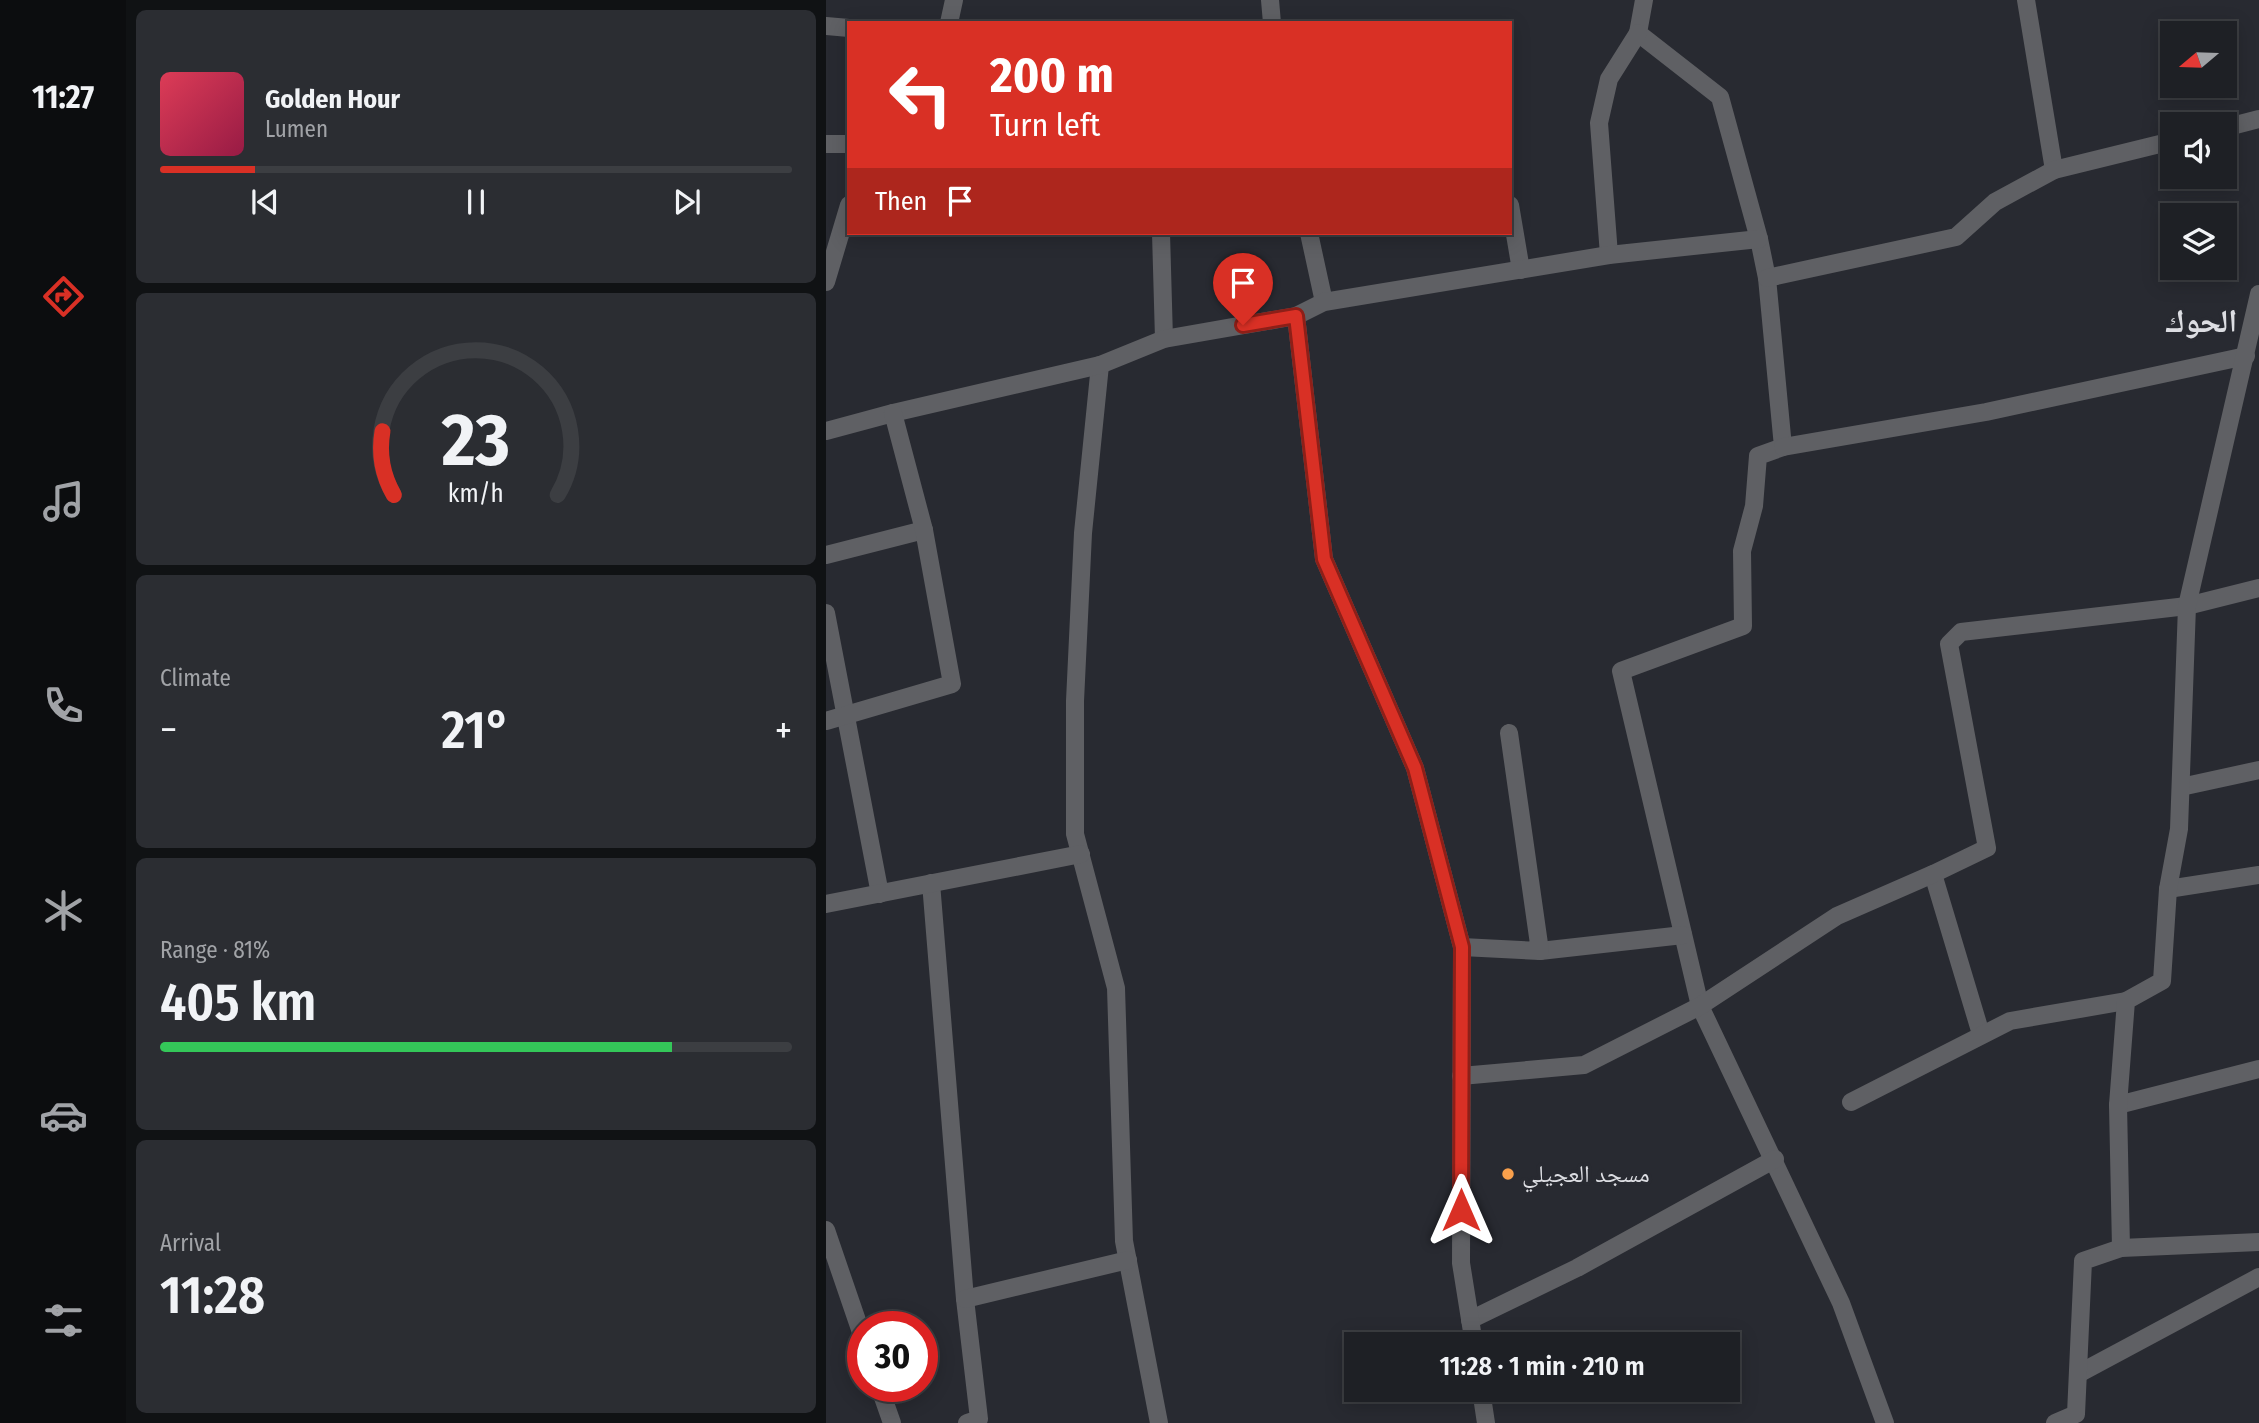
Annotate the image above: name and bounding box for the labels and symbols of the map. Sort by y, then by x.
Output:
north arrow [2160,21,2236,98]
pin [1213,253,1273,325]
district label: الحوك [2165,302,2237,340]
place label: مسجد العجيلي [1522,1160,1650,1193]
marker: مسجد العجيلي [1500,1166,1516,1182]
position arrow [1424,1173,1498,1247]
speed limit sign: 30 [847,1311,938,1402]

